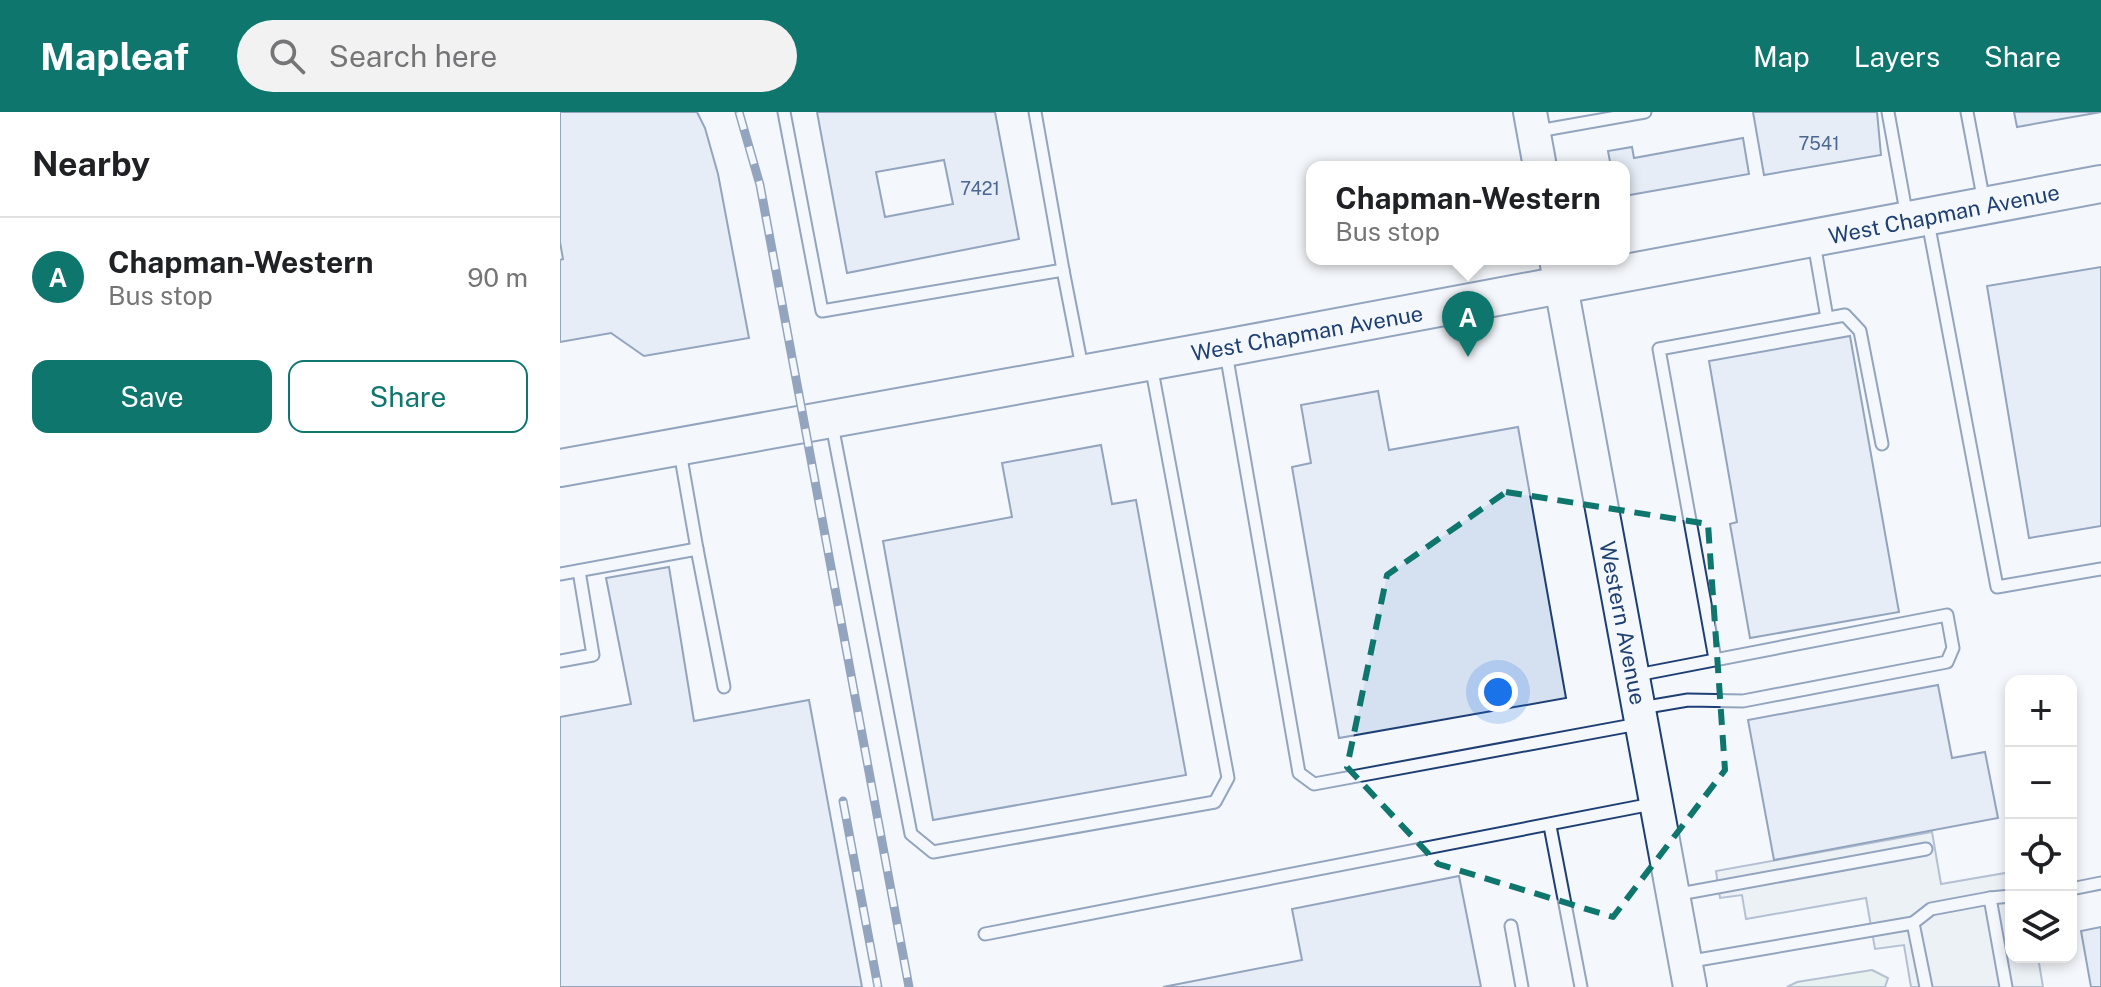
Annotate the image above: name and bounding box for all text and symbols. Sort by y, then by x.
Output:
search box [237,20,797,92]
text: Mapleaf [40,34,189,79]
icon: search [265,34,309,78]
text: Search here [329,38,497,74]
text: Map [1753,40,1810,73]
text: Layers [1854,40,1940,73]
text: Share [1984,40,2061,73]
house number: 7541 [1799,133,1839,154]
text: Nearby [32,144,150,184]
popup [1306,161,1630,265]
house number: 7421 [960,178,1000,199]
street label: West Chapman Avenue [1826,179,2062,249]
text: Chapman-Western [1335,180,1601,216]
text: Bus stop [1335,216,1440,247]
text: Chapman-Western [108,244,373,280]
text: A [49,262,67,293]
text: 90 m [467,262,528,293]
text: Bus stop [108,280,213,311]
pin: A [1442,291,1494,357]
street label: West Chapman Avenue [1189,300,1425,366]
button: Save [32,360,272,433]
button: Share [288,360,528,433]
street label: Western Avenue [1594,539,1652,707]
your location [1478,672,1518,712]
map controls [2005,675,2077,963]
button: + [2005,675,2077,747]
button: − [2005,747,2077,819]
button: locate [2005,819,2077,891]
button: layers [2005,891,2077,963]

